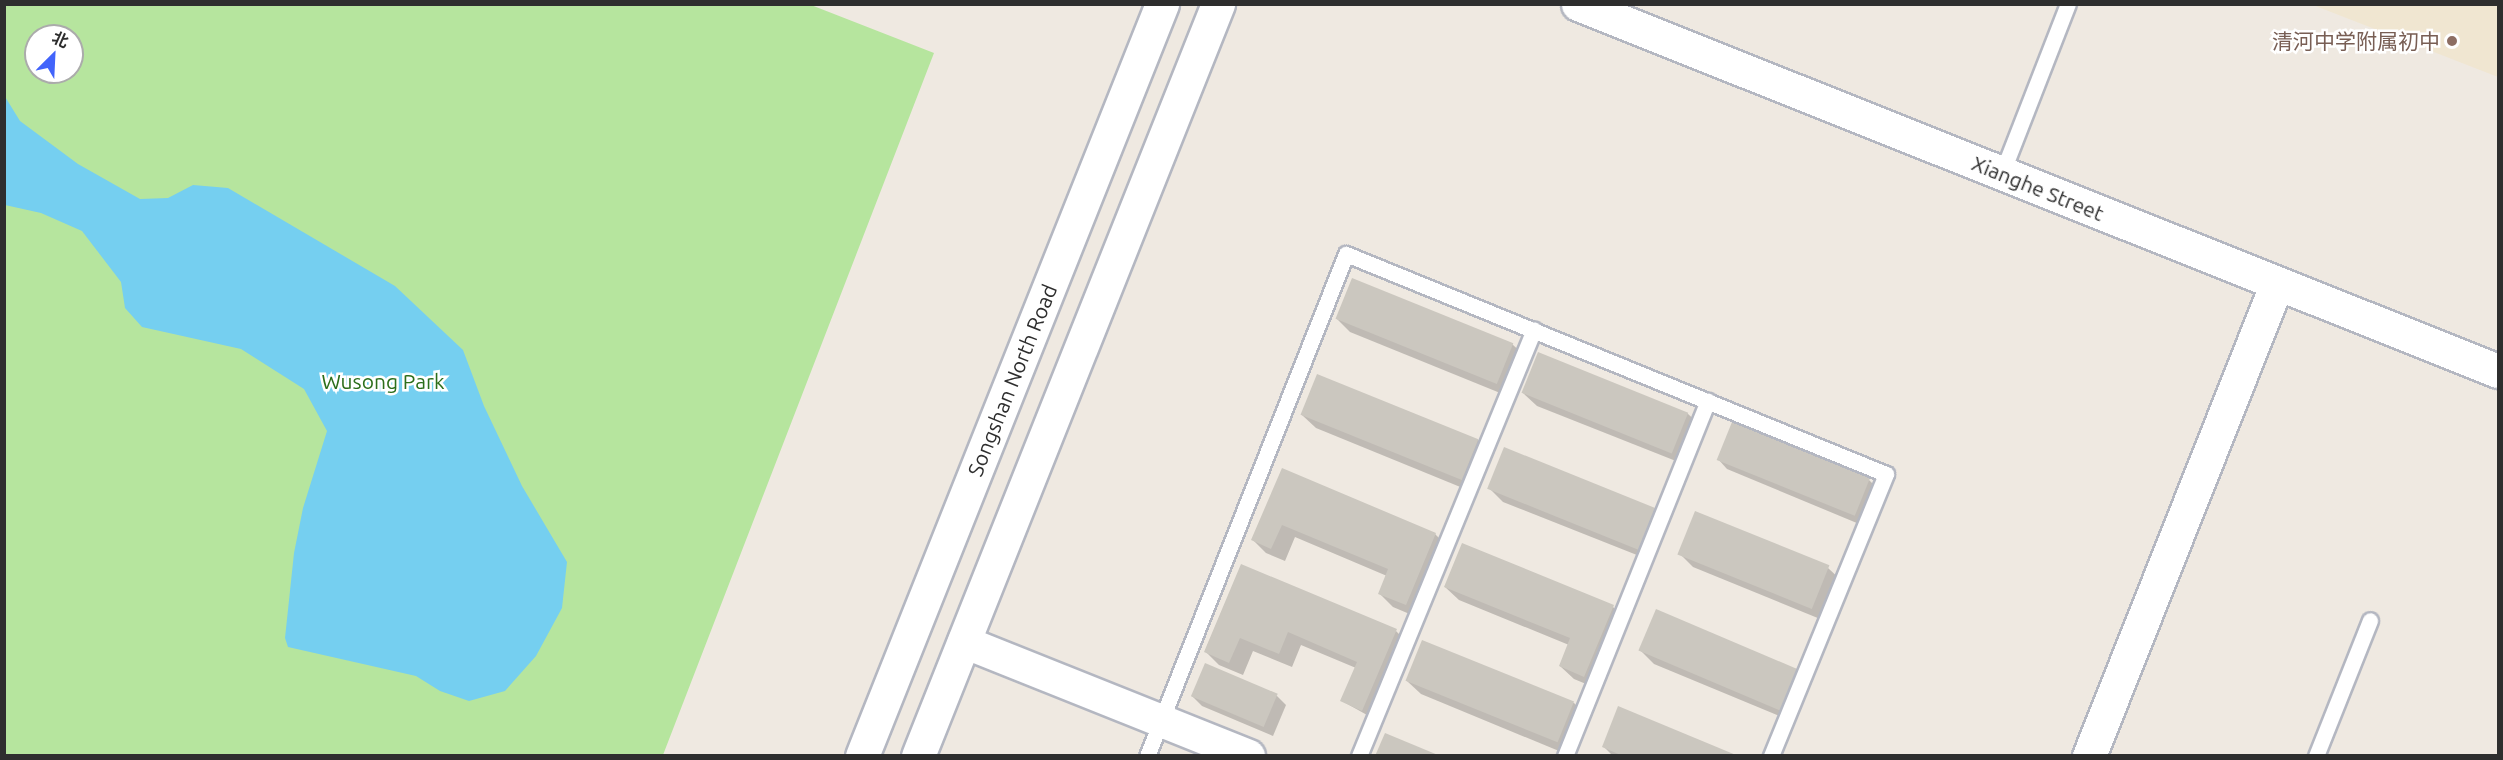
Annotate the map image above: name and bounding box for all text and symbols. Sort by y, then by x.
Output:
north arrow [24,24,84,84]
text: 北 [50,28,71,51]
place label: 清河中学附属初中 [2272,28,2440,54]
marker: 清河中学附属初中 [2445,34,2459,48]
street label: Xianghe Street [1968,150,2108,226]
street label: Songshan North Road [962,280,1062,480]
park label: Wusong Park [321,368,445,394]

